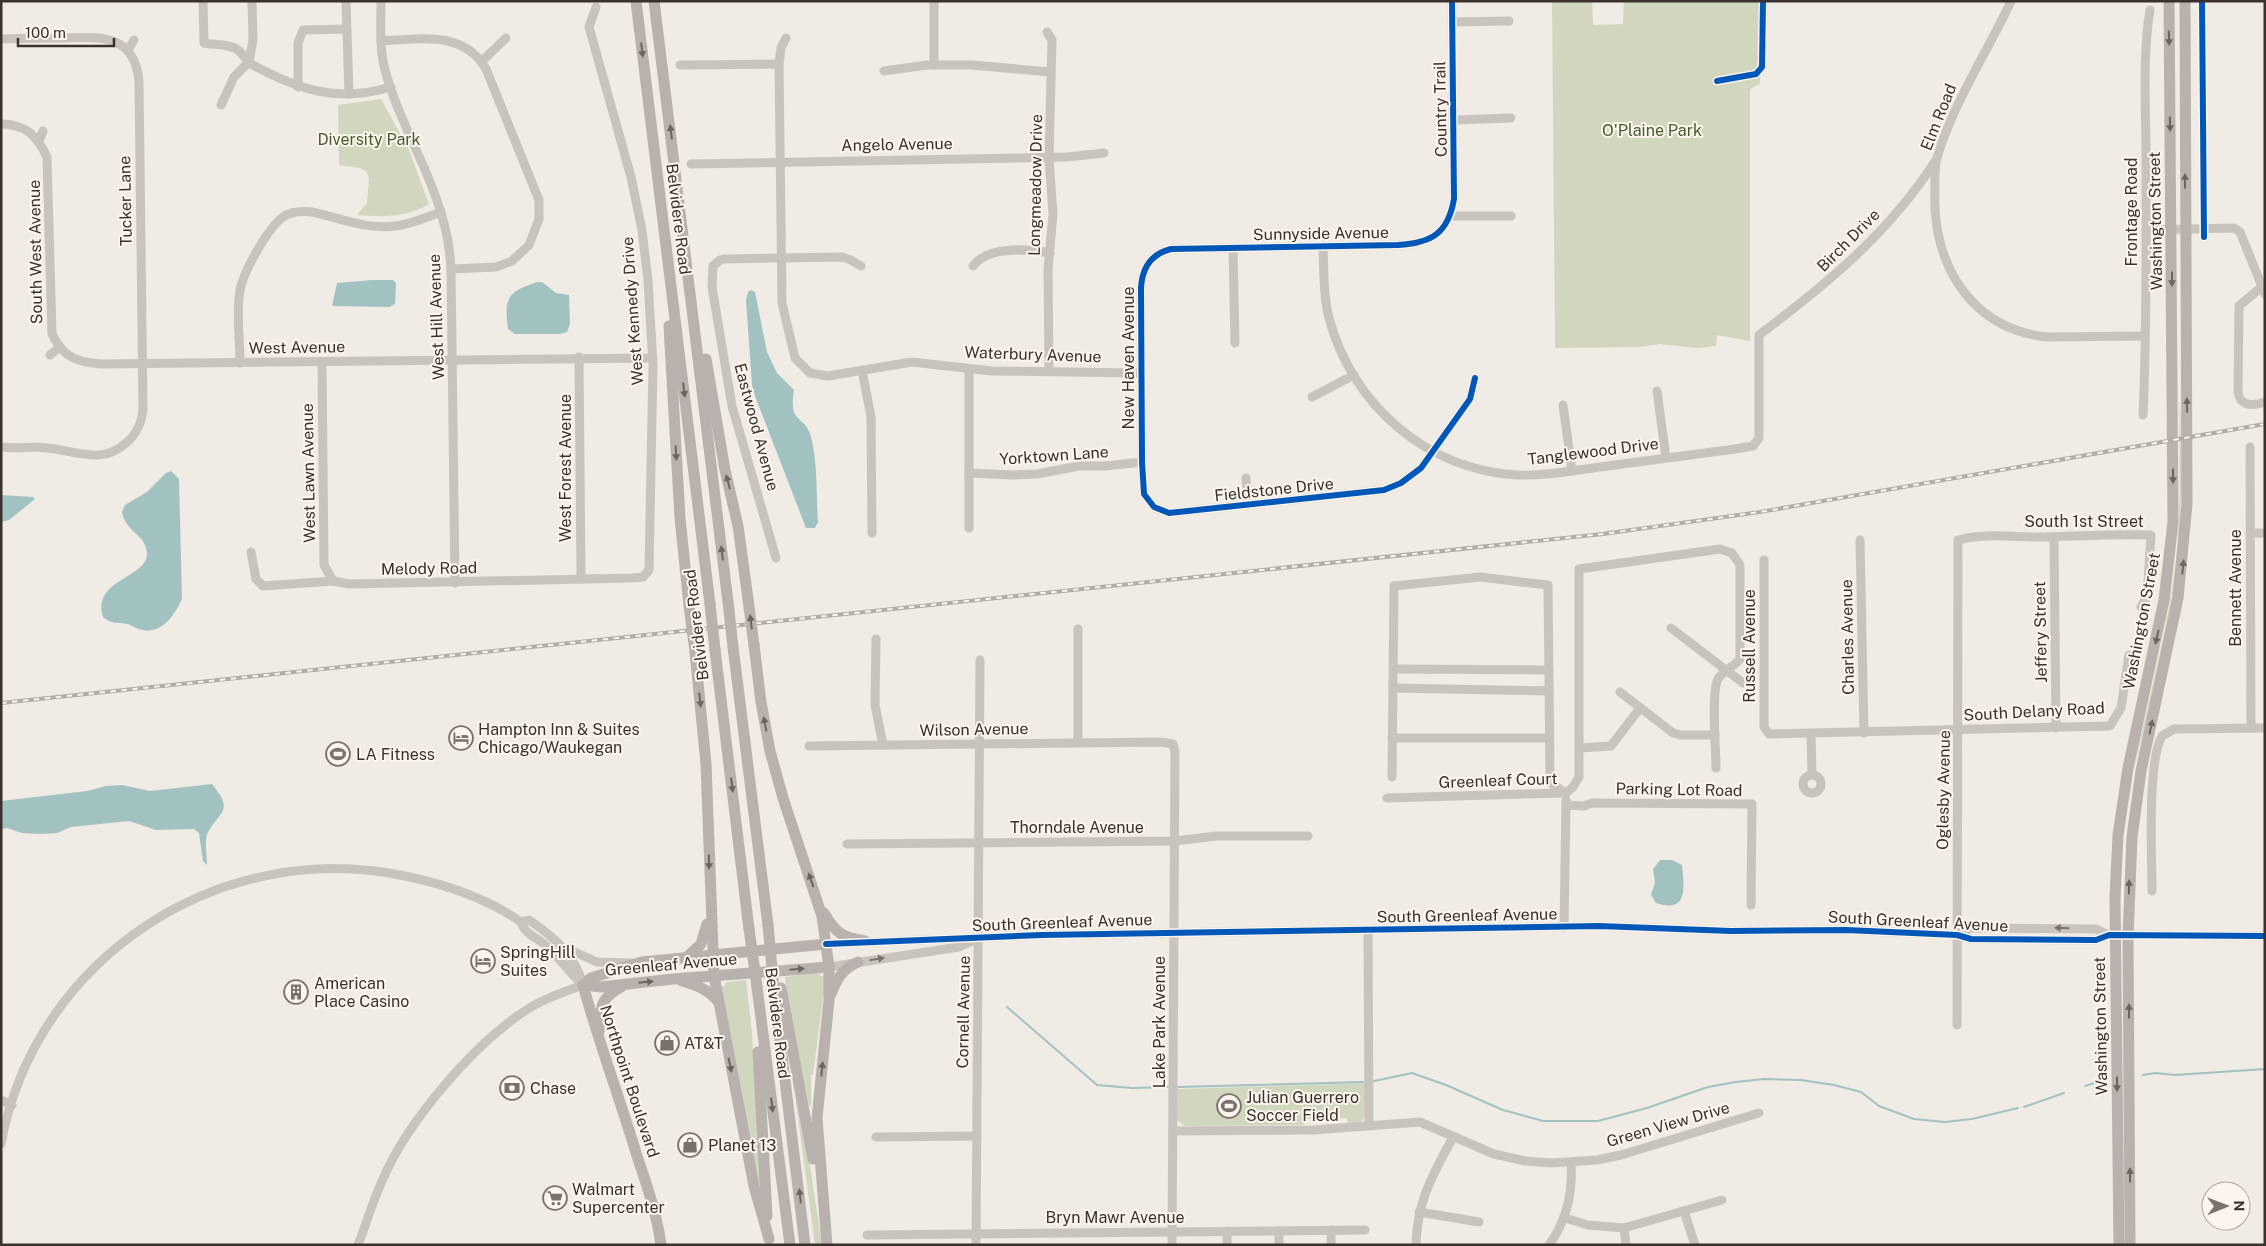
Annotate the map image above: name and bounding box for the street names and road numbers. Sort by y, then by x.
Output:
street label: Country Trail [1430,61,1451,157]
street label: Elm Road [1917,81,1960,153]
street label: Longmeadow Drive [1025,114,1046,256]
street label: Angelo Avenue [841,134,953,155]
street label: Washington Street [2145,151,2166,291]
street label: Tucker Lane [115,156,136,246]
street label: Frontage Road [2122,157,2141,267]
street label: Belvidere Road [662,162,695,276]
street label: South West Avenue [25,180,46,324]
street label: Birch Drive [1813,205,1884,276]
street label: Sunnyside Avenue [1253,223,1389,244]
street label: West Kennedy Drive [618,236,647,386]
street label: West Hill Avenue [425,254,448,380]
street label: New Haven Avenue [1119,286,1138,430]
street label: West Avenue [249,337,345,358]
street label: Waterbury Avenue [964,343,1102,366]
street label: Eastwood Avenue [730,361,783,493]
street label: West Forest Avenue [556,394,575,542]
street label: West Lawn Avenue [298,403,319,543]
street label: Tanglewood Drive [1526,434,1660,469]
street label: Yorktown Lane [999,442,1109,469]
street label: Fieldstone Drive [1213,474,1335,505]
street label: South 1st Street [2024,512,2144,531]
street label: Bennett Avenue [2226,529,2245,647]
street label: Washington Street [2119,551,2164,691]
street label: Melody Road [381,558,477,579]
street label: Belvidere Road [680,568,713,682]
street label: Charles Avenue [1837,579,1858,695]
street label: Jeffery Street [2030,581,2051,683]
street label: Russell Avenue [1740,589,1759,703]
street label: South Delany Road [1963,698,2105,725]
street label: Wilson Avenue [919,719,1029,740]
street label: Oglesby Avenue [1933,730,1954,850]
street label: Greenleaf Court [1438,769,1558,792]
street label: Parking Lot Road [1615,779,1743,800]
street label: Thorndale Avenue [1010,818,1144,837]
street label: South Greenleaf Avenue [1376,904,1558,927]
street label: South Greenleaf Avenue [1827,907,2009,936]
street label: South Greenleaf Avenue [971,910,1153,935]
street label: Greenleaf Avenue [604,949,738,980]
street label: Cornell Avenue [953,955,974,1069]
street label: Lake Park Avenue [1150,956,1169,1088]
street label: Washington Street [2090,956,2111,1096]
street label: Belvidere Road [761,966,794,1080]
street label: Northpoint Boulevard [596,1003,663,1160]
street label: Green View Drive [1604,1098,1732,1151]
street label: Bryn Mawr Avenue [1045,1208,1185,1227]

